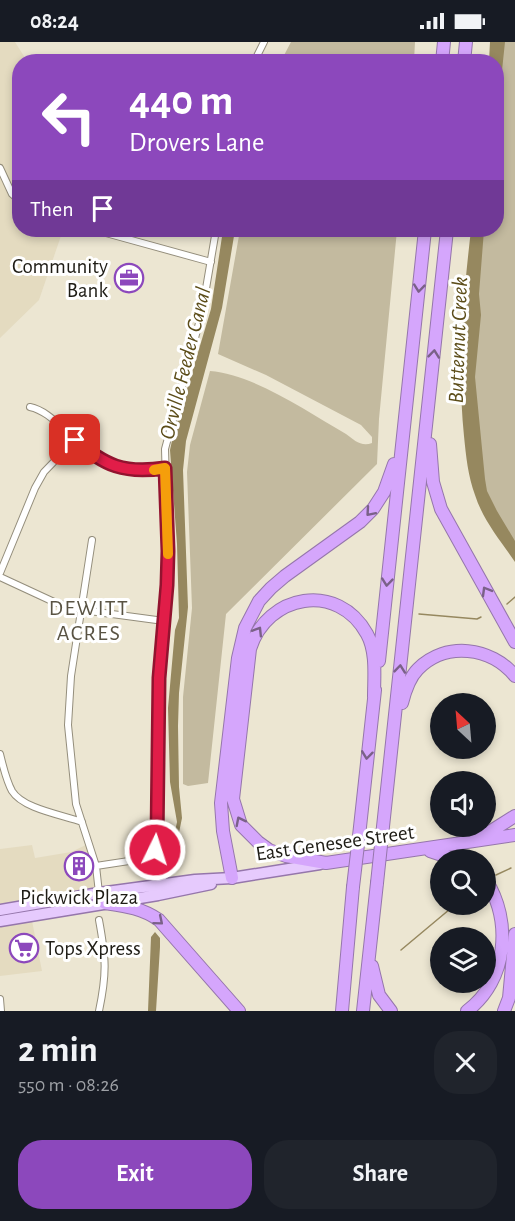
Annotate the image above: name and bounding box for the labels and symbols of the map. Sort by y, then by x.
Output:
place label: Community Bank [12,256,108,301]
office icon: Community Bank [113,262,145,294]
water label: Butternut Creek [445,276,471,404]
one-way arrow [413,283,425,292]
water label: Orville Feeder Canal [155,285,215,441]
one-way arrow [427,350,440,359]
pin [49,414,100,465]
one-way arrow [366,505,377,516]
one-way arrow [382,577,394,586]
one-way arrow [482,587,493,597]
district label: DEWITT ACRES [49,597,129,644]
one-way arrow [251,626,262,637]
one-way arrow [393,664,406,673]
north arrow [430,693,496,759]
one-way arrow [361,751,374,760]
one-way arrow [236,816,248,827]
position arrow [123,818,187,882]
street label: East Genesee Street [254,821,416,865]
building icon: Pickwick Plaza [63,850,95,882]
place label: Pickwick Plaza [20,887,138,908]
one-way arrow [152,914,163,925]
supermarket icon: Tops Xpress [8,932,40,964]
place label: Tops Xpress [45,938,141,959]

